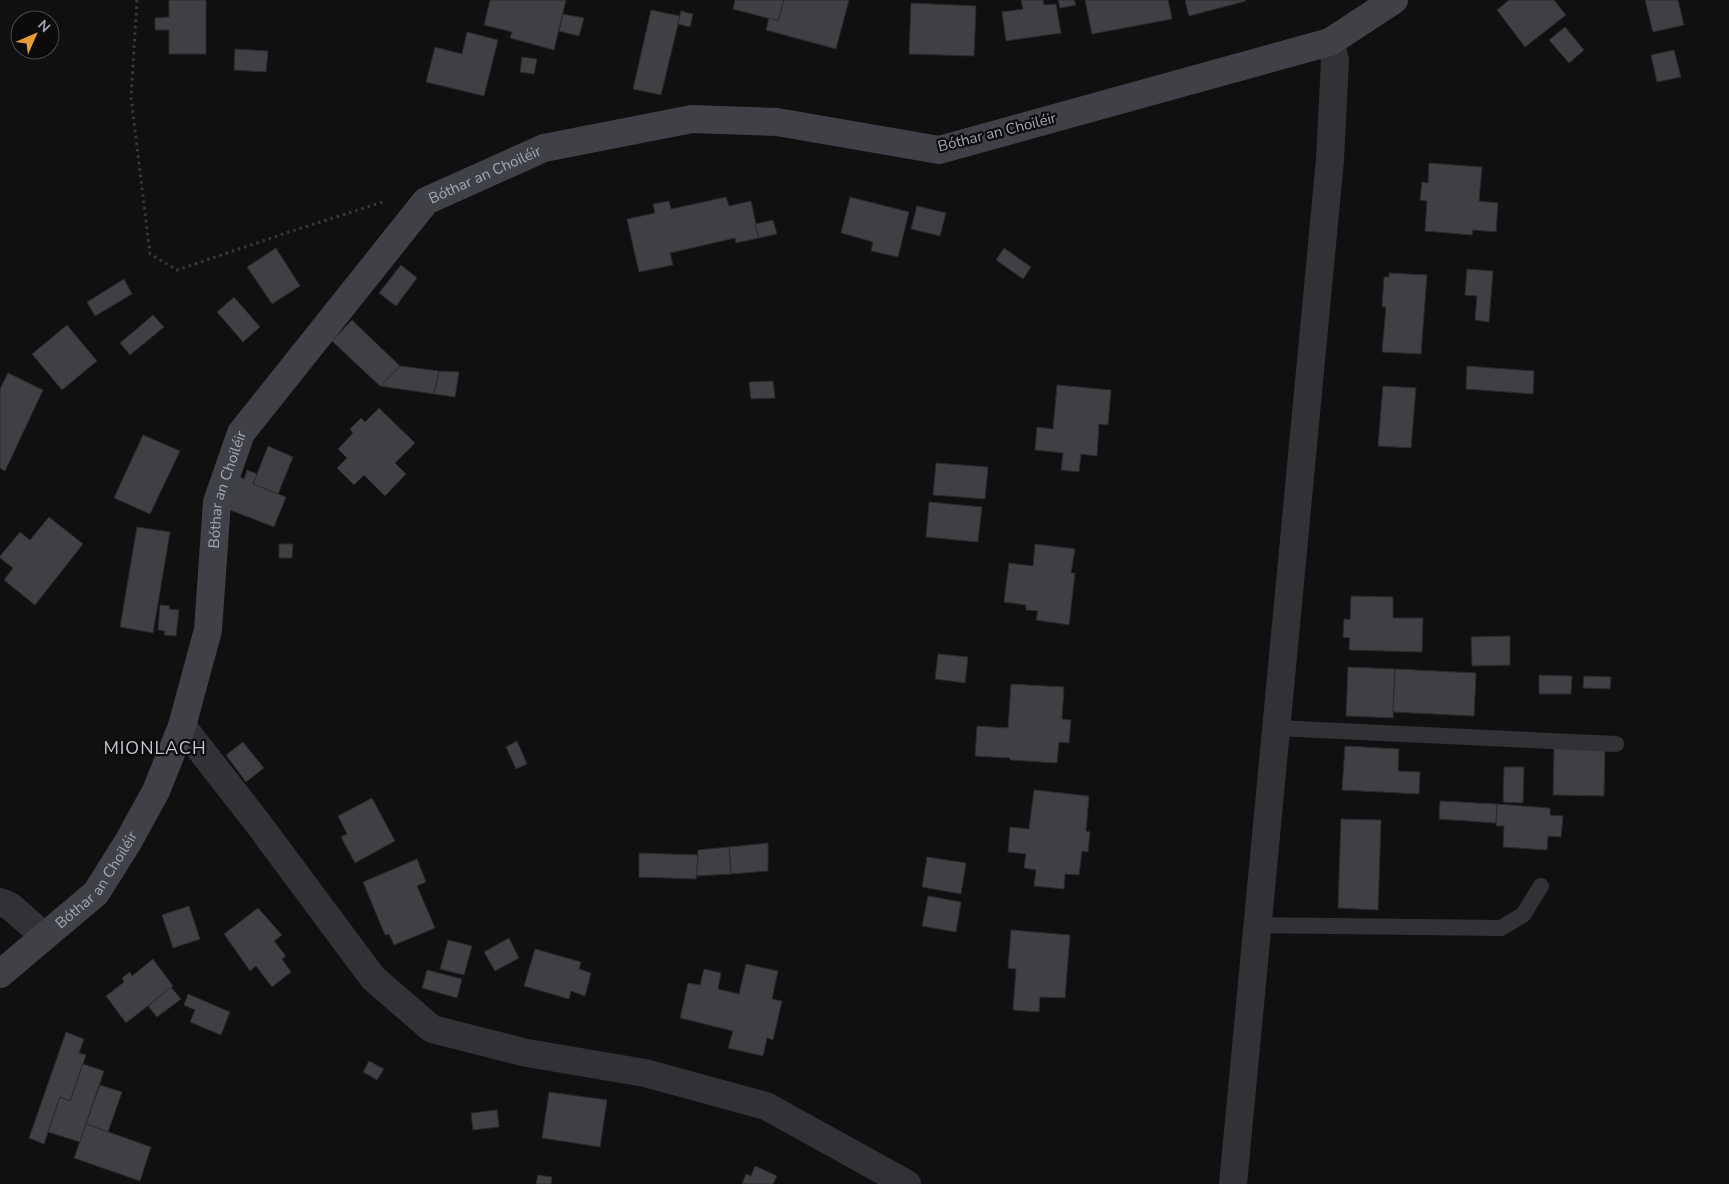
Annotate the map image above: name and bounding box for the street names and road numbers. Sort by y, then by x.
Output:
street label: Bóthar an Choiléir [936,107,1059,156]
street label: Bóthar an Choiléir [425,140,545,209]
street label: Bóthar an Choiléir [204,427,251,549]
street label: Bóthar an Choiléir [51,827,142,933]

